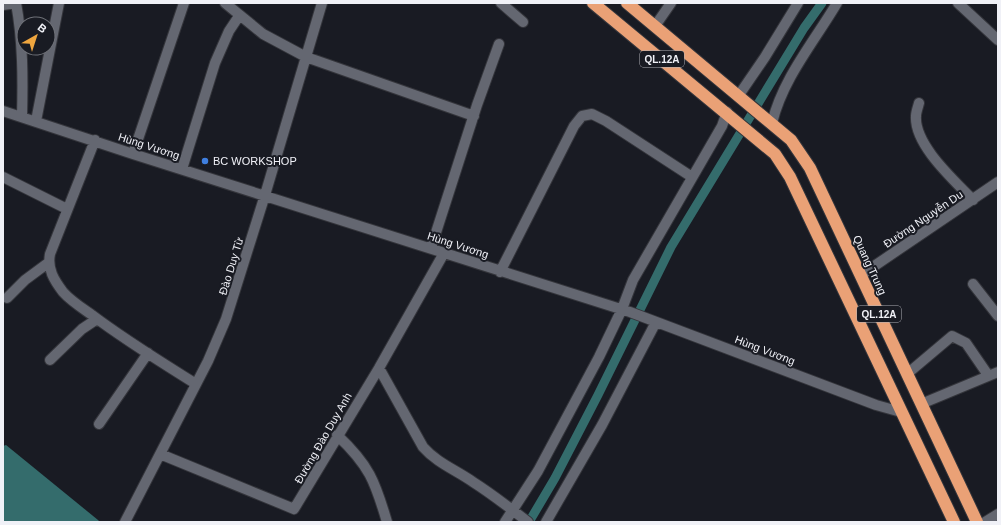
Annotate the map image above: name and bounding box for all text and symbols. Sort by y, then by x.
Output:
north arrow [16,16,56,56]
text: B [35,21,49,35]
road number: QL.12A [640,51,684,67]
street label: Hùng Vương [117,130,181,162]
place label: BC WORKSHOP [213,155,297,167]
marker: BC WORKSHOP [200,156,210,166]
street label: Đường Nguyễn Du [881,188,965,250]
street label: Hùng Vương [426,229,490,261]
street label: Quang Trung [851,233,889,297]
street label: Đào Duy Từ [217,235,246,296]
road number: QL.12A [857,306,901,322]
street label: Hùng Vương [733,333,797,367]
street label: Đường Đào Duy Anh [292,391,354,485]

